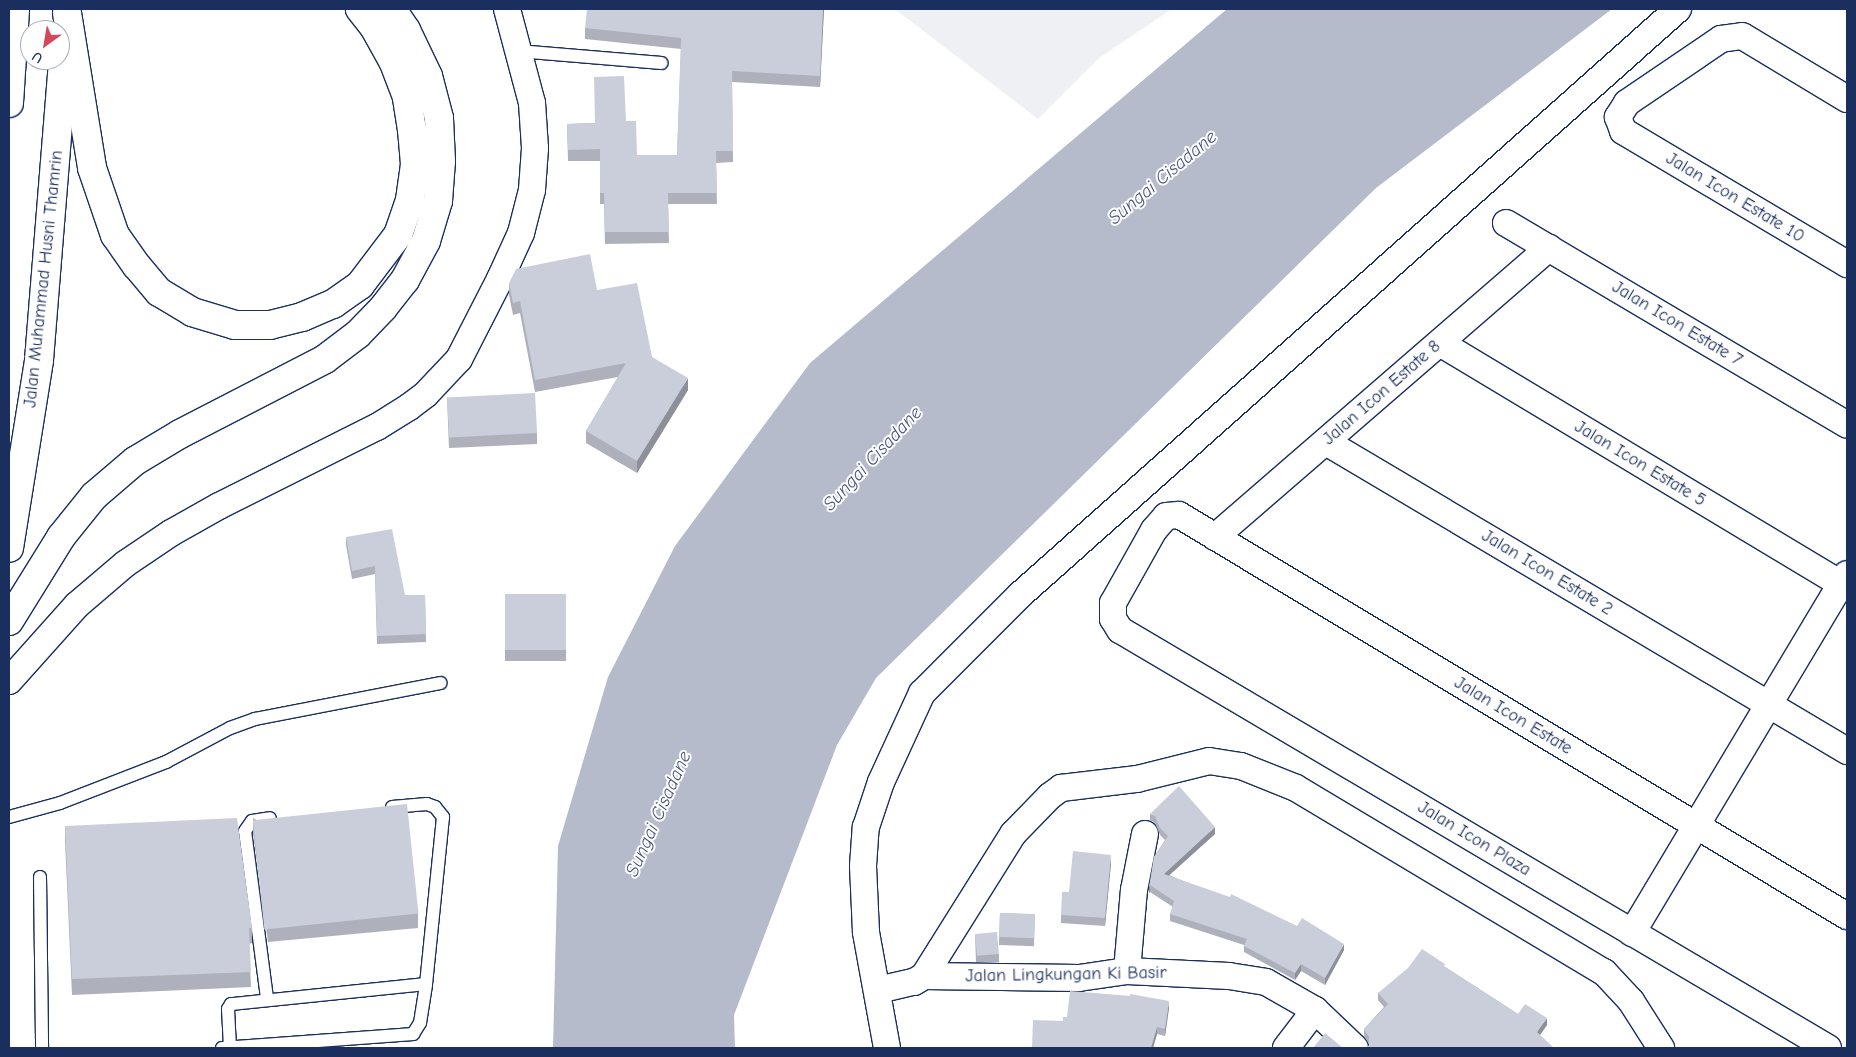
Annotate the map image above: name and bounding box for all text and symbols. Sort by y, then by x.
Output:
north arrow [20,20,70,70]
text: U [29,48,46,67]
water label: Sungai Cisadane [1104,126,1222,230]
street label: Jalan Icon Estate 10 [1662,148,1808,248]
street label: Jalan Muhammad Husni Thamrin [20,149,68,409]
street label: Jalan Icon Estate 7 [1608,277,1746,371]
street label: Jalan Icon Estate 8 [1319,336,1445,450]
water label: Sungai Cisadane [819,402,927,516]
street label: Jalan Icon Estate 5 [1570,416,1710,512]
street label: Jalan Icon Estate 2 [1477,525,1617,621]
street label: Jalan Icon Estate [1450,672,1576,760]
water label: Sungai Cisadane [621,748,697,880]
street label: Jalan Icon Plaza [1414,797,1534,881]
street label: Jalan Lingkungan Ki Basir [965,962,1167,988]

